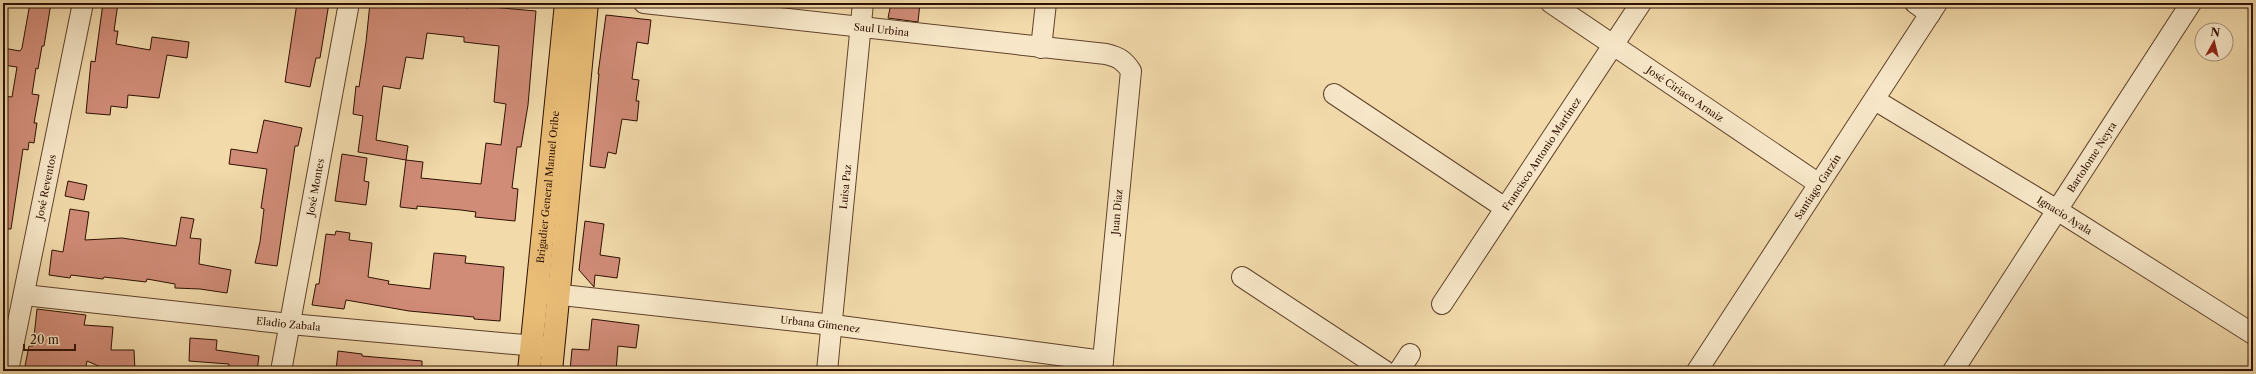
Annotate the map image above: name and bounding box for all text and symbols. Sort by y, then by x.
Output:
street label: Saul Urbina [853,20,911,39]
north arrow [2194,22,2234,62]
text: N [2210,25,2222,40]
street label: José Ciriaco Arnaiz [1642,62,1726,124]
street label: Francisco Antonio Martínez [1499,95,1583,213]
street label: Brigadier General Manuel Oribe [533,110,562,264]
street label: Bartolome Neyra [2064,119,2119,195]
street label: Santiago Garzín [1791,151,1844,222]
street label: José Reventos [32,153,58,222]
street label: José Montes [303,157,327,219]
street label: Luisa Paz [836,164,854,210]
street label: Juan Diaz [1108,189,1125,237]
street label: Ignacio Ayala [2035,193,2096,238]
street label: Urbana Gimenez [780,313,861,335]
street label: Eladio Zabala [256,314,322,333]
scale bar [24,326,75,352]
text: 20 m [30,332,59,347]

